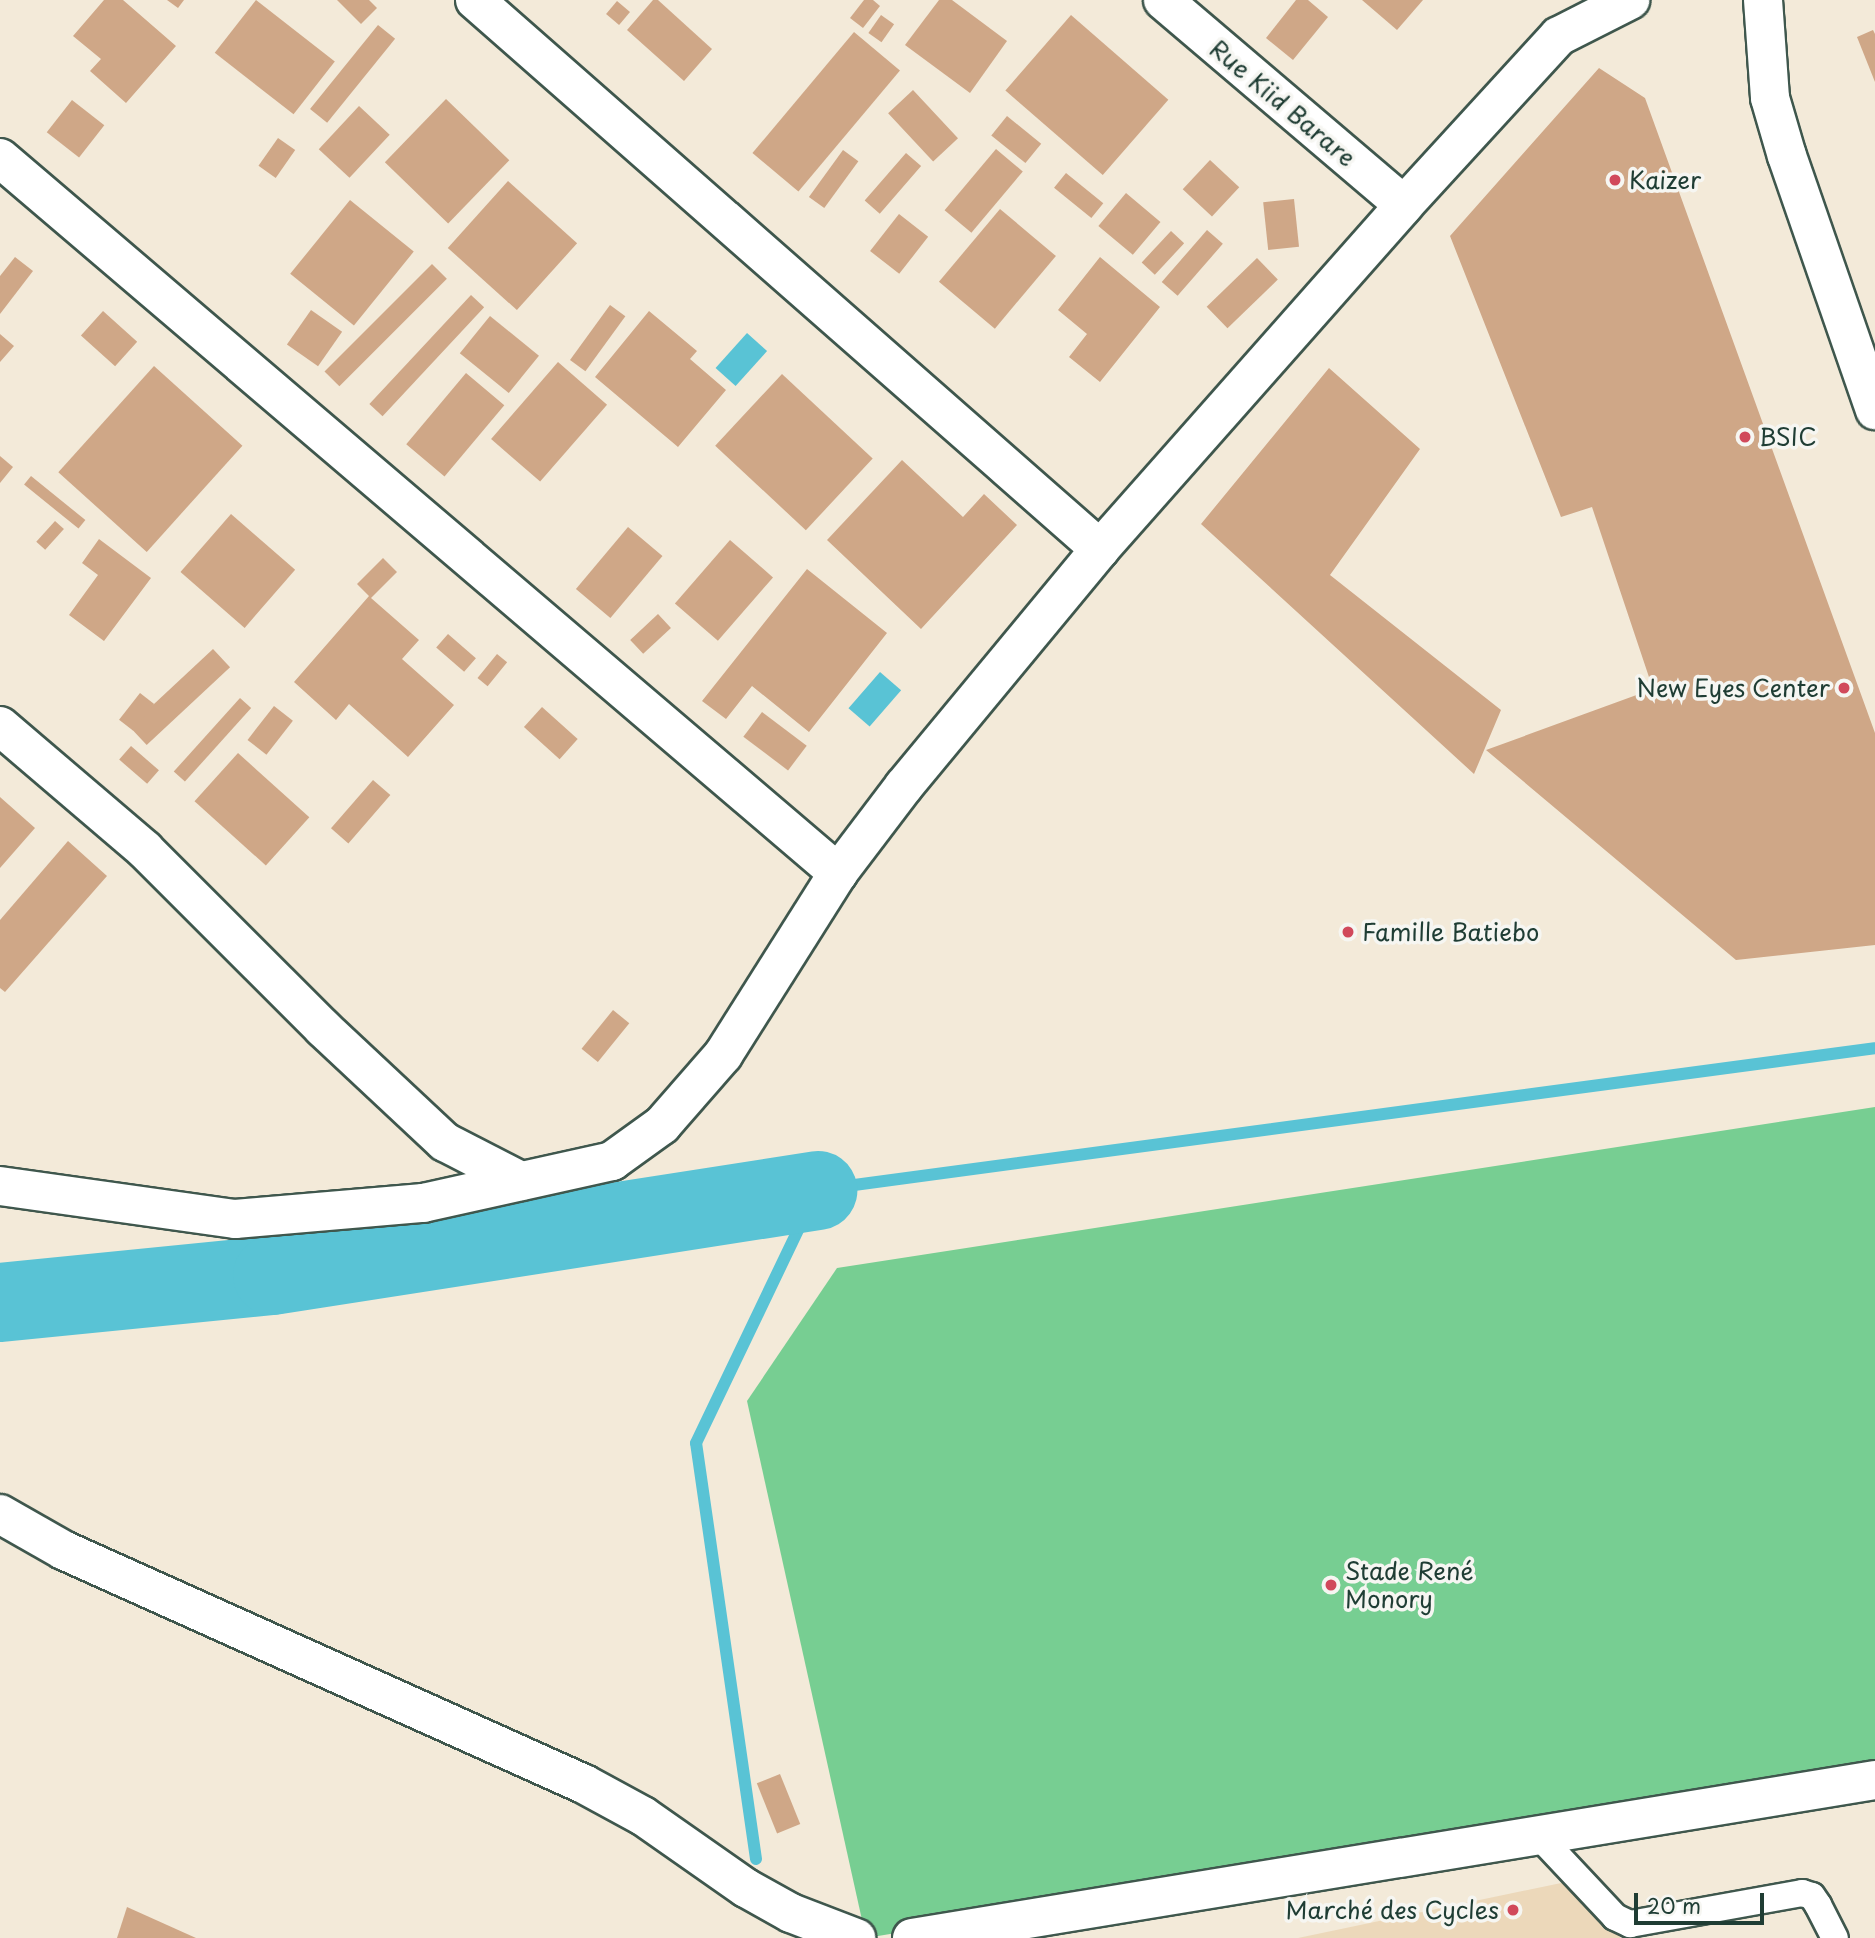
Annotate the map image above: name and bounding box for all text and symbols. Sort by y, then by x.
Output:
street label: Rue Kiid Barare [1204,33,1362,173]
place label: Kaizer [1629,166,1701,194]
marker: Kaizer [1607,172,1623,188]
place label: BSIC [1759,423,1817,451]
marker: BSIC [1737,429,1753,445]
place label: New Eyes Center [1633,674,1830,702]
marker: New Eyes Center [1836,680,1852,696]
place label: Famille Batiebo [1362,918,1540,946]
marker: Famille Batiebo [1340,924,1356,940]
place label: Stade René Monory [1345,1557,1474,1613]
marker: Stade René Monory [1323,1577,1339,1593]
scale bar [1637,1878,1766,1922]
text: 20 m [1647,1889,1701,1921]
place label: Marché des Cycles [1283,1896,1499,1924]
marker: Marché des Cycles [1505,1902,1521,1918]

